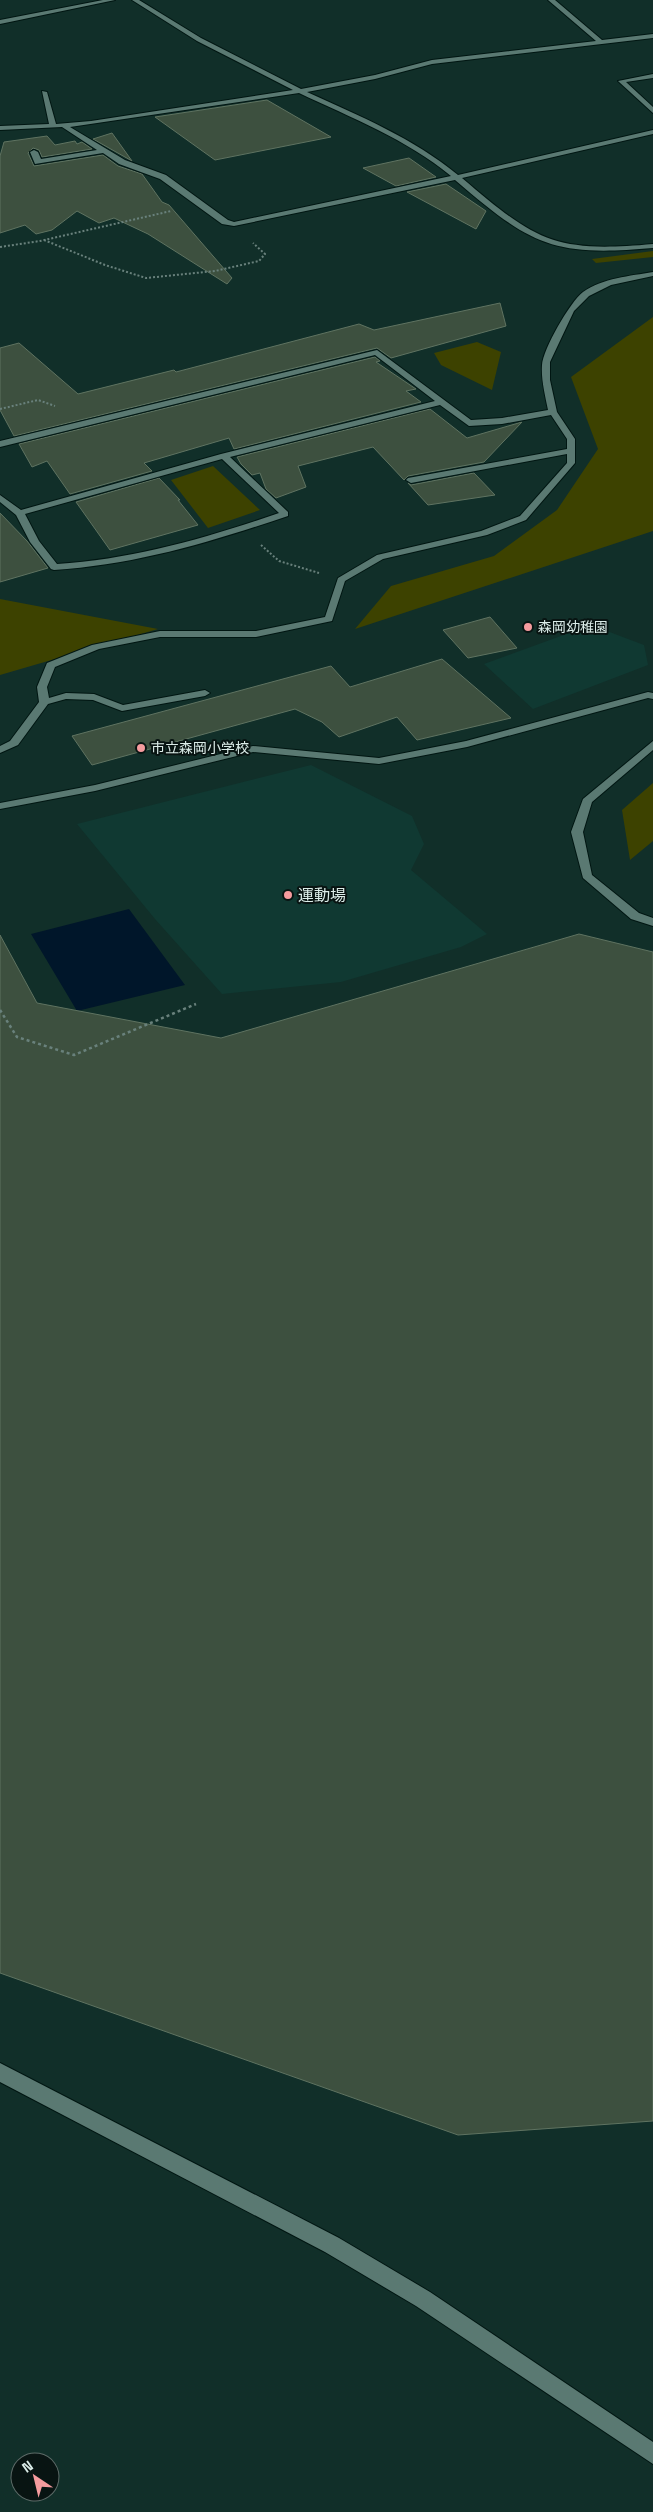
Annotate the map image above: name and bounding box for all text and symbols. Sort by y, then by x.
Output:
place label: 森岡幼稚園 [538,618,608,636]
marker: 森岡幼稚園 [522,621,534,633]
place label: 市立森岡小学校 [151,739,249,757]
marker: 市立森岡小学校 [135,742,147,754]
place label: 運動場 [298,885,346,906]
marker: 運動場 [282,889,294,901]
north arrow [10,2452,60,2502]
text: N [19,2456,37,2476]

